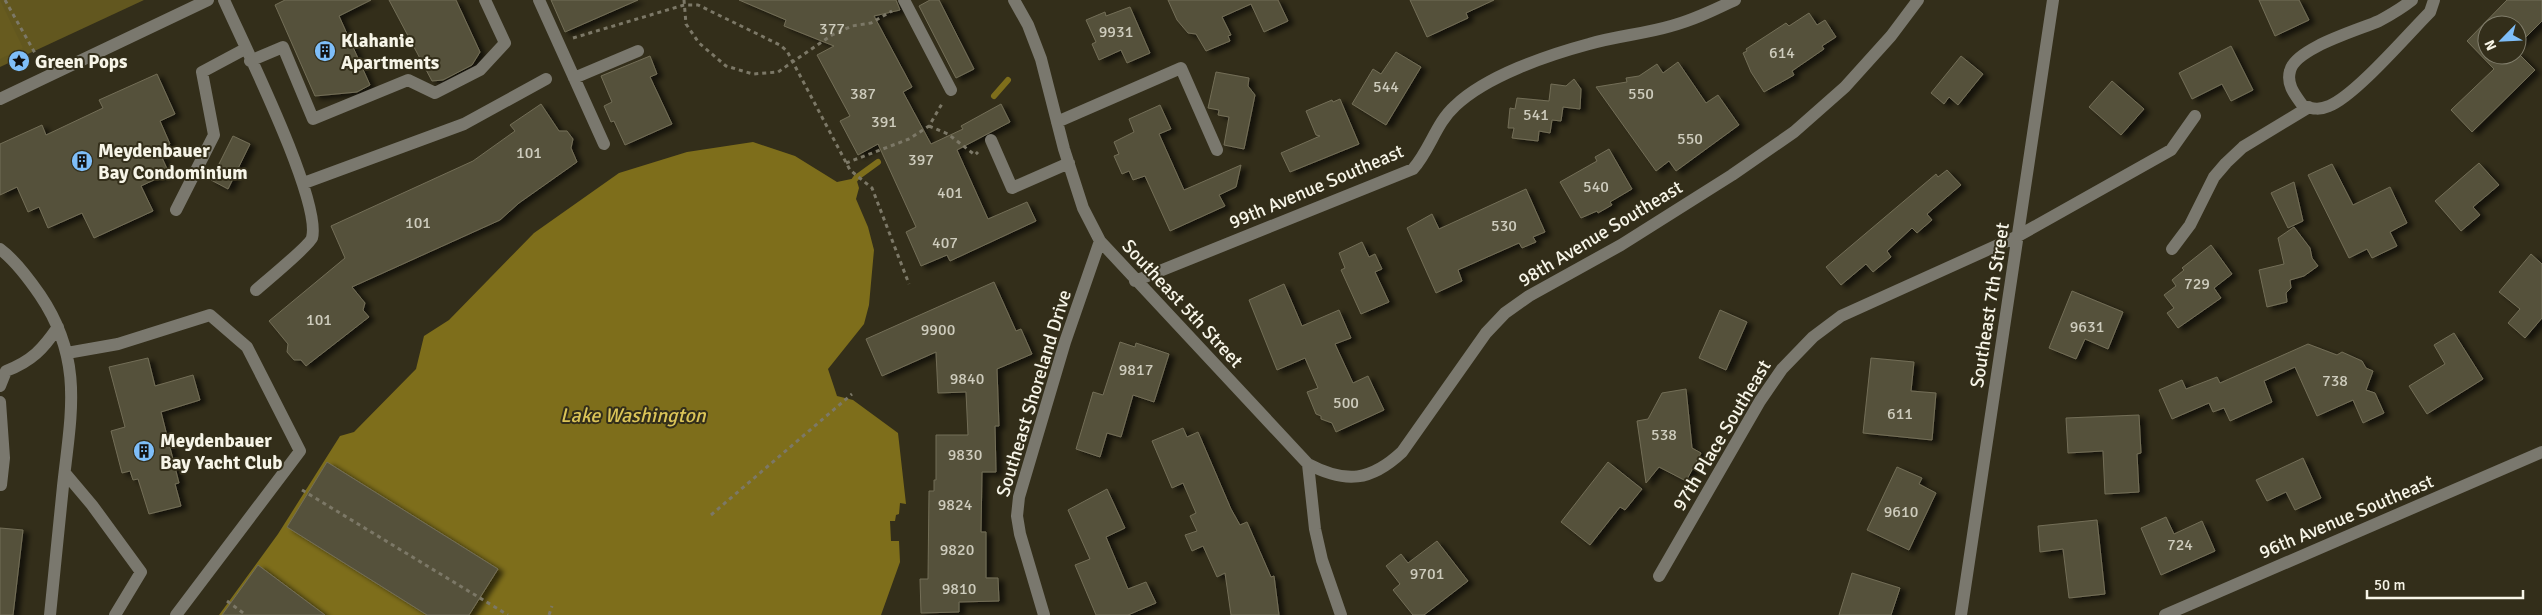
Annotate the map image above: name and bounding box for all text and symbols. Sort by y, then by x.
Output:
north arrow [2477,15,2527,65]
house number: 377 [819,19,845,39]
house number: 9931 [1099,22,1133,42]
place label: Klahanie Apartments [341,29,439,75]
text: N [2481,37,2500,53]
building icon: Klahanie Apartments [313,39,337,63]
house number: 614 [1769,43,1795,63]
place icon: Green Pops [7,49,31,73]
place label: Green Pops [35,50,127,74]
house number: 544 [1373,77,1399,97]
house number: 387 [850,84,876,104]
house number: 550 [1628,84,1654,104]
house number: 541 [1523,105,1549,125]
house number: 391 [871,112,897,132]
house number: 550 [1677,129,1703,149]
place label: Meydenbauer Bay Condominium [98,139,248,185]
street label: 99th Avenue Southeast [1226,139,1408,235]
house number: 101 [516,143,542,163]
building icon: Meydenbauer Bay Condominium [70,149,94,173]
house number: 397 [908,150,934,170]
street label: 98th Avenue Southeast [1514,175,1687,292]
house number: 540 [1583,177,1609,197]
house number: 401 [937,183,963,203]
house number: 101 [405,213,431,233]
house number: 530 [1491,216,1517,236]
street label: Southeast 7th Street [1965,220,2015,390]
house number: 407 [932,233,958,253]
street label: Southeast 5th Street [1117,234,1248,373]
house number: 729 [2184,274,2210,294]
street label: Southeast Shoreland Drive [991,287,1077,500]
house number: 101 [306,310,332,330]
house number: 9631 [2070,317,2104,337]
house number: 9900 [921,320,955,340]
street label: 97th Place Southeast [1667,355,1777,515]
house number: 9817 [1119,360,1153,380]
house number: 9840 [950,369,984,389]
house number: 738 [2322,371,2348,391]
house number: 500 [1333,393,1359,413]
water label: Lake Washington [560,403,707,428]
house number: 611 [1887,404,1913,424]
house number: 538 [1651,425,1677,445]
place label: Meydenbauer Bay Yacht Club [160,429,282,475]
building icon: Meydenbauer Bay Yacht Club [132,439,156,463]
house number: 9830 [948,445,982,465]
street label: 96th Avenue Southeast [2256,469,2438,565]
house number: 9824 [938,495,973,515]
house number: 9610 [1884,502,1918,522]
house number: 724 [2167,535,2193,555]
house number: 9820 [940,540,974,560]
house number: 9701 [1410,564,1444,584]
scale bar [2367,568,2523,600]
text: 50 m [2374,576,2405,594]
house number: 9810 [942,579,976,599]

